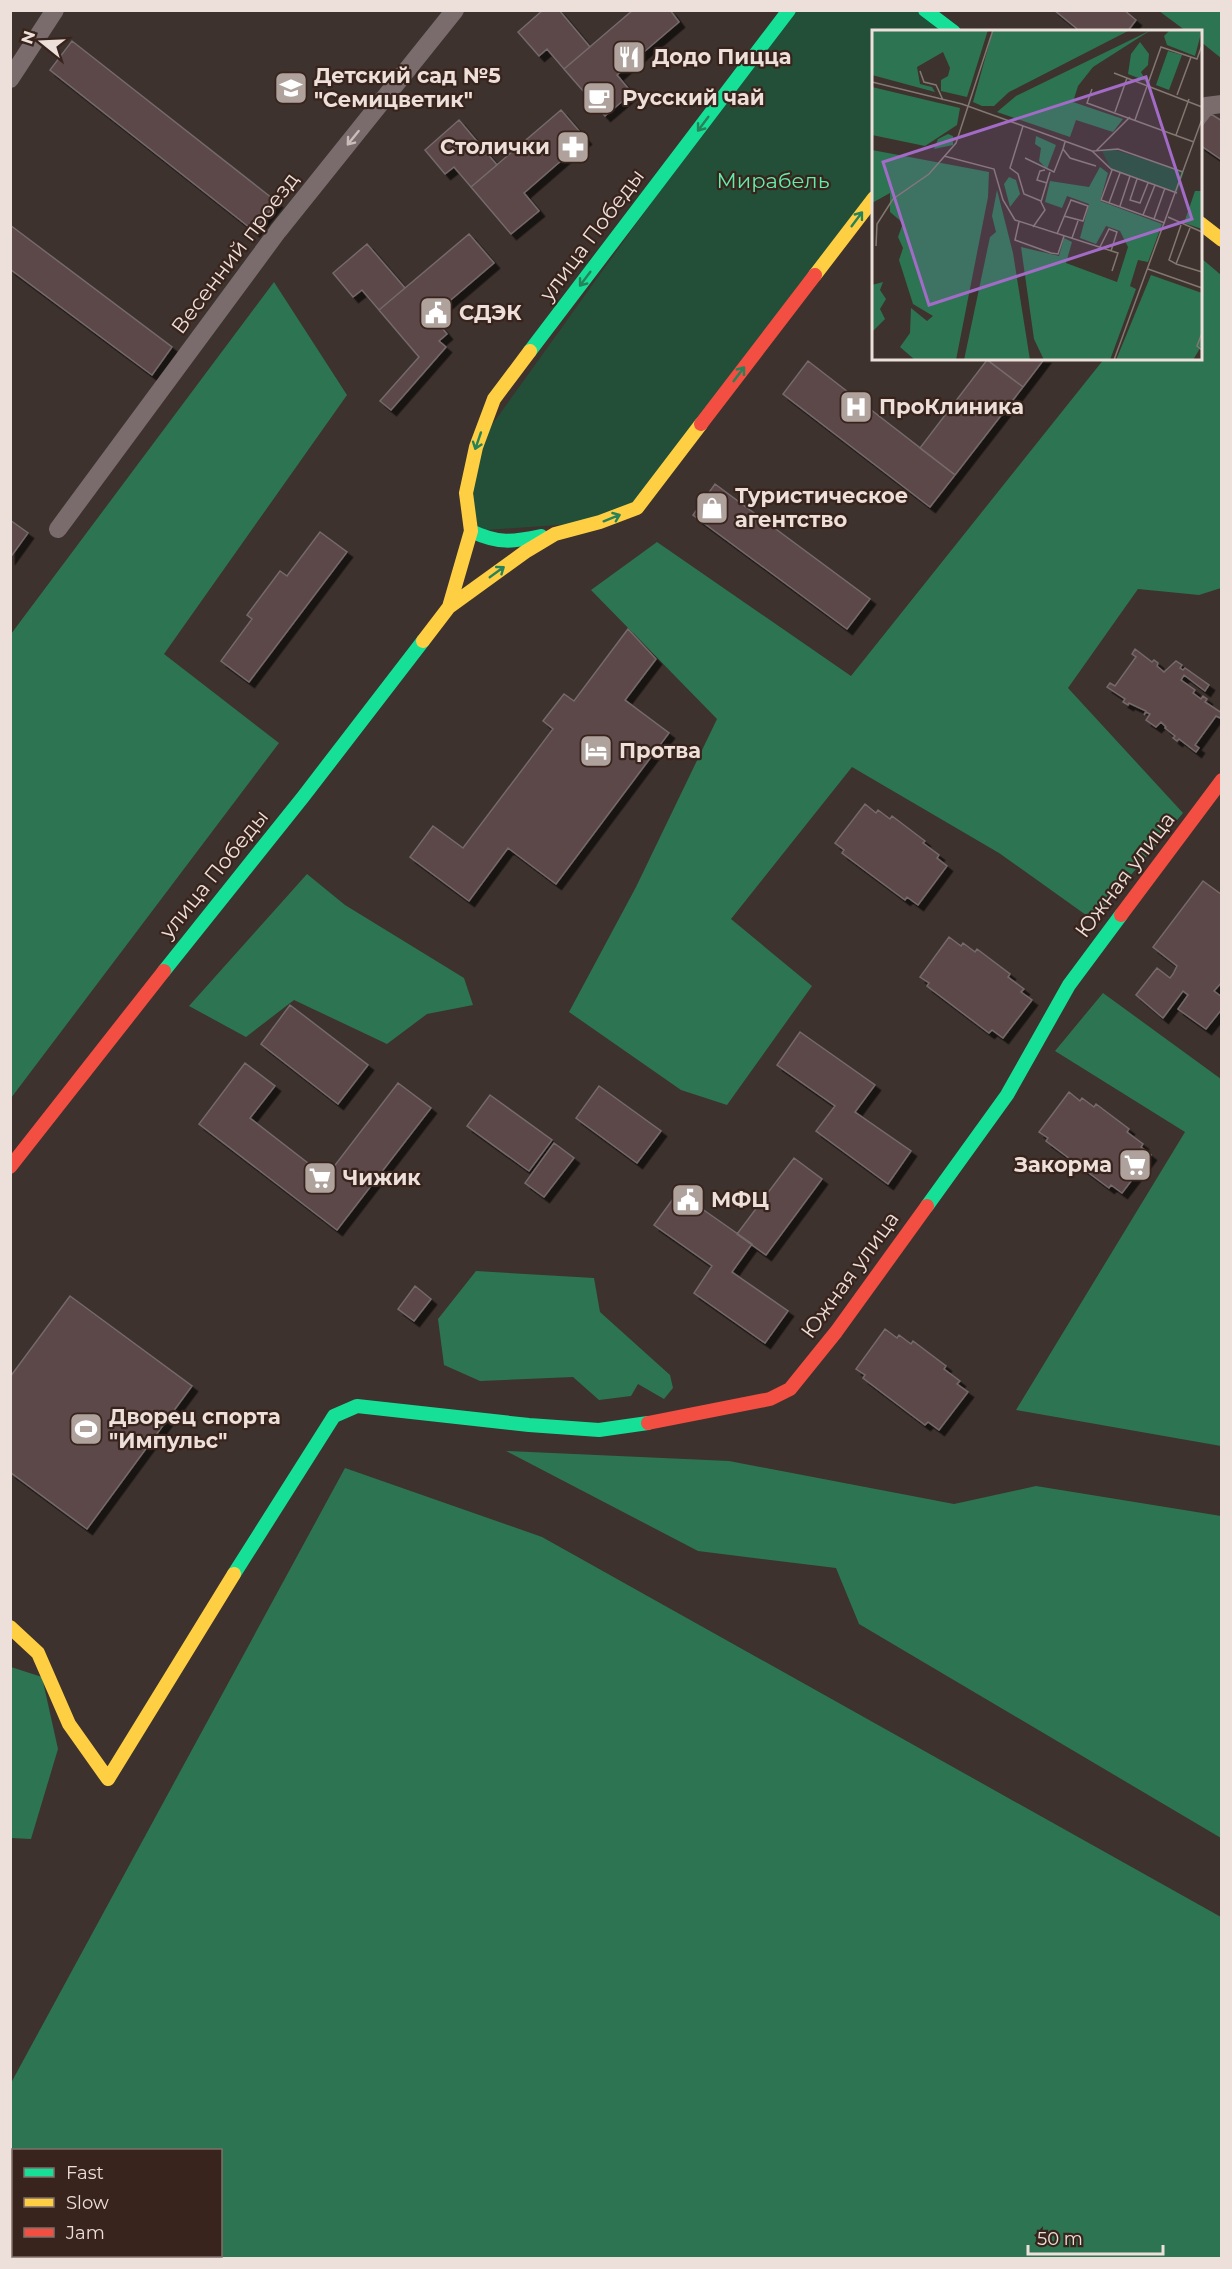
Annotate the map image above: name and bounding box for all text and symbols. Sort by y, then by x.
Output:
north arrow [12,12,72,72]
text: N [17,28,39,47]
inset map [872,30,1202,360]
restaurant icon: Додо Пицца [611,39,647,75]
place label: Додо Пицца [652,44,792,69]
place label: Детский сад №5 "Семицветик" [314,63,501,112]
school or university icon: Детский сад №5 "Семицветик" [273,70,309,106]
cafe icon: Русский чай [581,80,617,116]
place label: Русский чай [622,85,765,110]
one-way arrow [696,116,709,132]
pharmacy icon: Столички [555,129,591,165]
one-way arrow [346,130,359,146]
place label: Столички [440,134,550,159]
street label: улица Победы [533,164,649,306]
street label: Весенний проезд [166,167,304,338]
park label: Мирабель [717,168,830,193]
one-way arrow [851,212,864,228]
one-way arrow [578,271,591,287]
public building icon: СДЭК [418,295,454,331]
place label: СДЭК [459,300,522,325]
one-way arrow [732,367,745,383]
hospital icon: ПроКлиника [838,389,874,425]
place label: ПроКлиника [879,394,1024,419]
one-way arrow [472,431,483,450]
place label: Туристическое агентство [735,483,908,532]
shop icon: Туристическое агентство [694,490,730,526]
one-way arrow [602,511,620,522]
one-way arrow [488,566,504,579]
hotel icon: Протва [578,733,614,769]
place label: Протва [619,738,701,763]
street label: улица Победы [153,804,273,944]
street label: Южная улица [1069,807,1180,942]
supermarket icon: Закорма [1117,1147,1153,1183]
place label: Закорма [1013,1152,1112,1177]
supermarket icon: Чижик [302,1160,338,1196]
place label: Чижик [343,1165,421,1190]
public building icon: МФЦ [670,1182,706,1218]
place label: МФЦ [711,1187,769,1212]
street label: Южная улица [795,1207,904,1343]
place label: Дворец спорта "Импульс" [109,1404,281,1453]
sports icon: Дворец спорта "Импульс" [68,1411,104,1447]
legend [12,2149,222,2257]
text: Fast [66,2162,104,2184]
text: Slow [66,2192,109,2214]
scale bar [1028,2218,1163,2256]
text: Jam [65,2222,105,2244]
text: 50 m [1037,2228,1083,2250]

